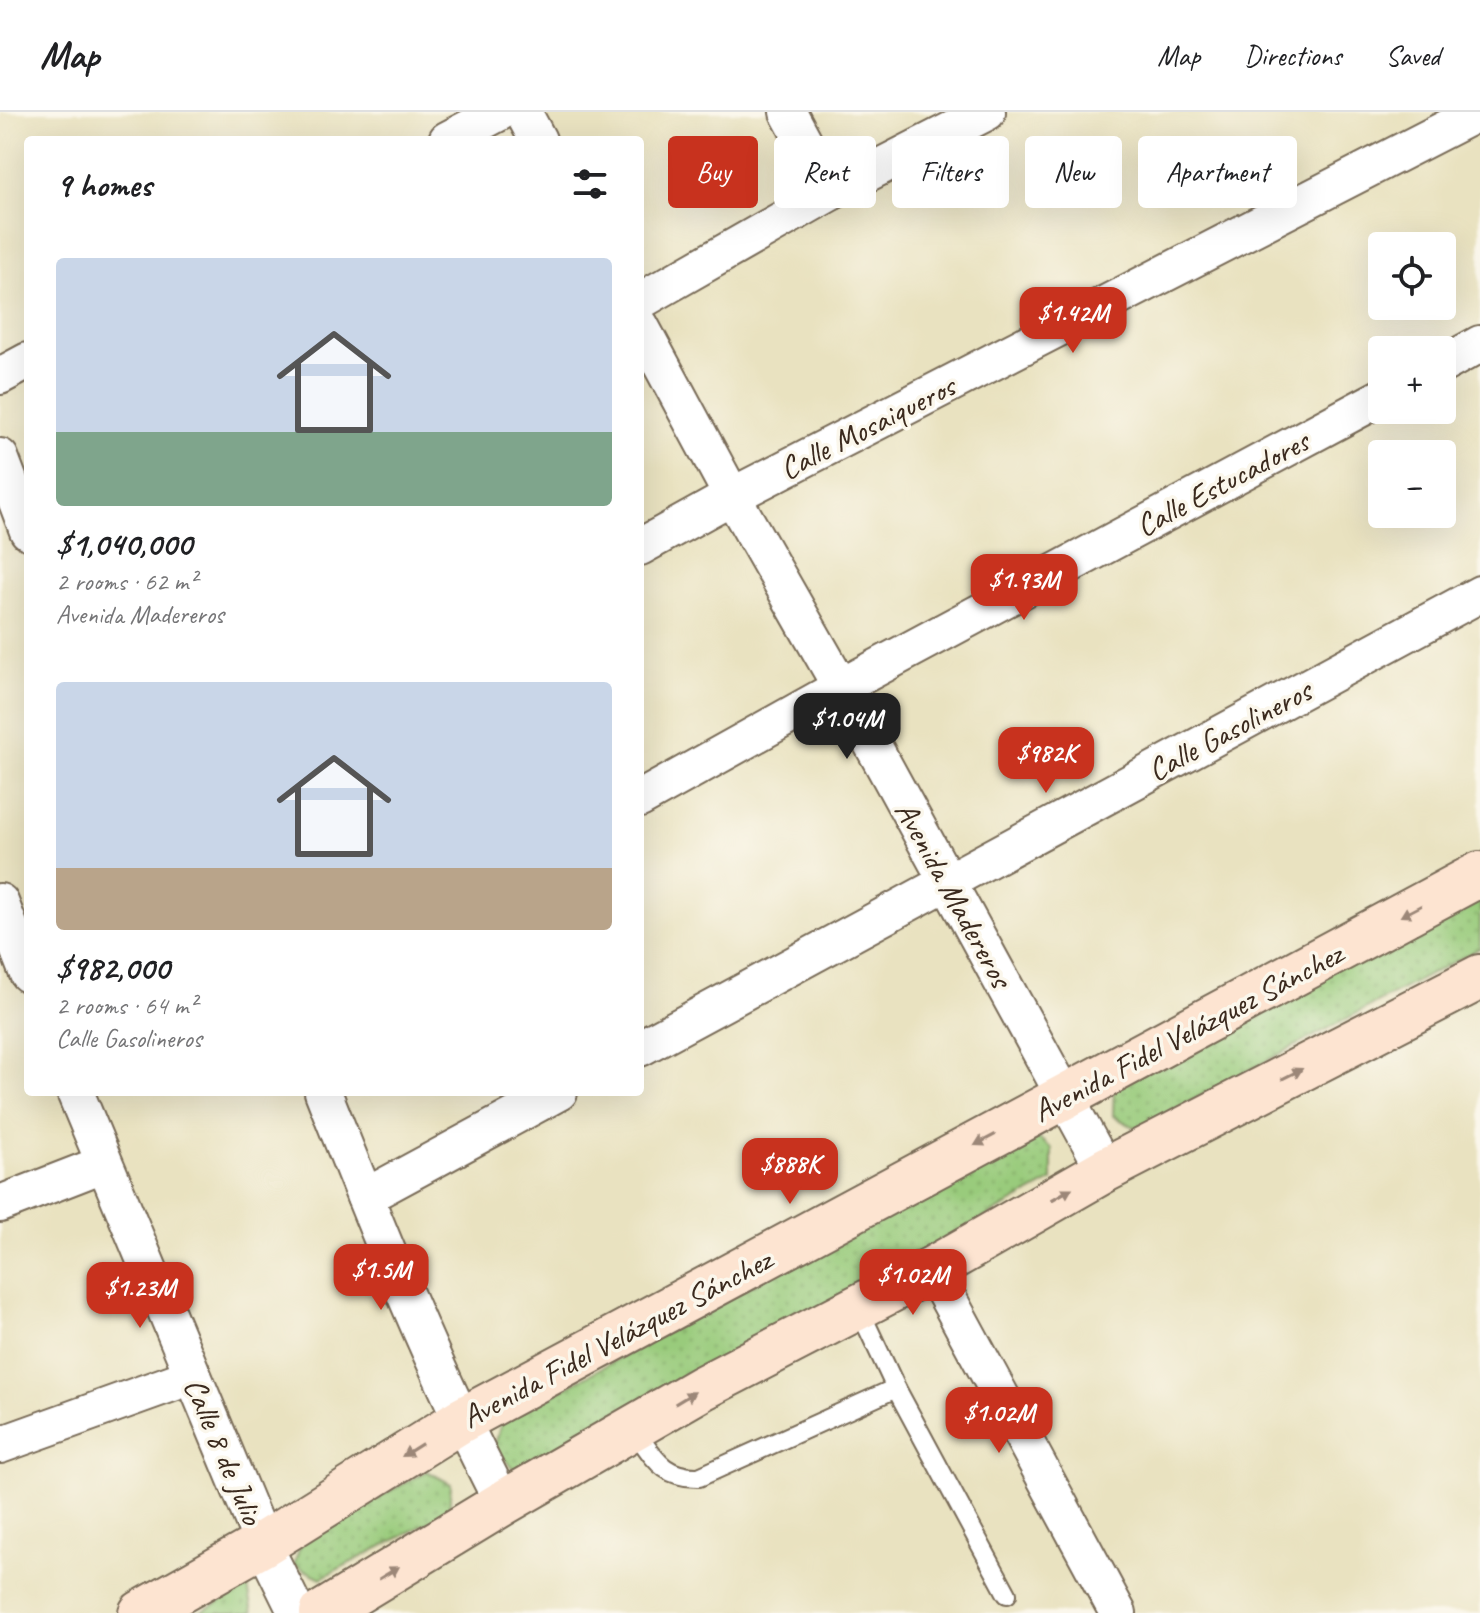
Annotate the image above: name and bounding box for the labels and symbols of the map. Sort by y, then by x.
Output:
pin: $1.42M [1008,287,1138,355]
street label: Calle Mosaiqueros [773,364,965,489]
street label: Calle Estucadores [1129,420,1318,546]
pin: $1.93M [959,554,1089,622]
street label: Calle Gasolineros [1140,669,1321,791]
pin: $1.04M [782,693,912,761]
pin: $982K [990,727,1102,795]
street label: Avenida Madereros [886,794,1023,997]
one-way arrow [1400,904,1423,918]
street label: Avenida Fidel Velázquez Sánchez [1025,932,1352,1131]
one-way arrow [1280,1067,1303,1080]
one-way arrow [974,1134,997,1147]
pin: $888K [734,1138,846,1206]
one-way arrow [1051,1188,1073,1202]
street label: Avenida Fidel Velázquez Sánchez [454,1238,781,1437]
pin: $1.5M [325,1244,437,1312]
pin: $1.02M [848,1249,978,1317]
pin: $1.23M [75,1262,205,1330]
street label: Calle 8 de Julio [174,1372,273,1532]
pin: $1.02M [934,1387,1064,1455]
one-way arrow [674,1391,696,1405]
one-way arrow [401,1443,423,1457]
one-way arrow [378,1567,401,1581]

